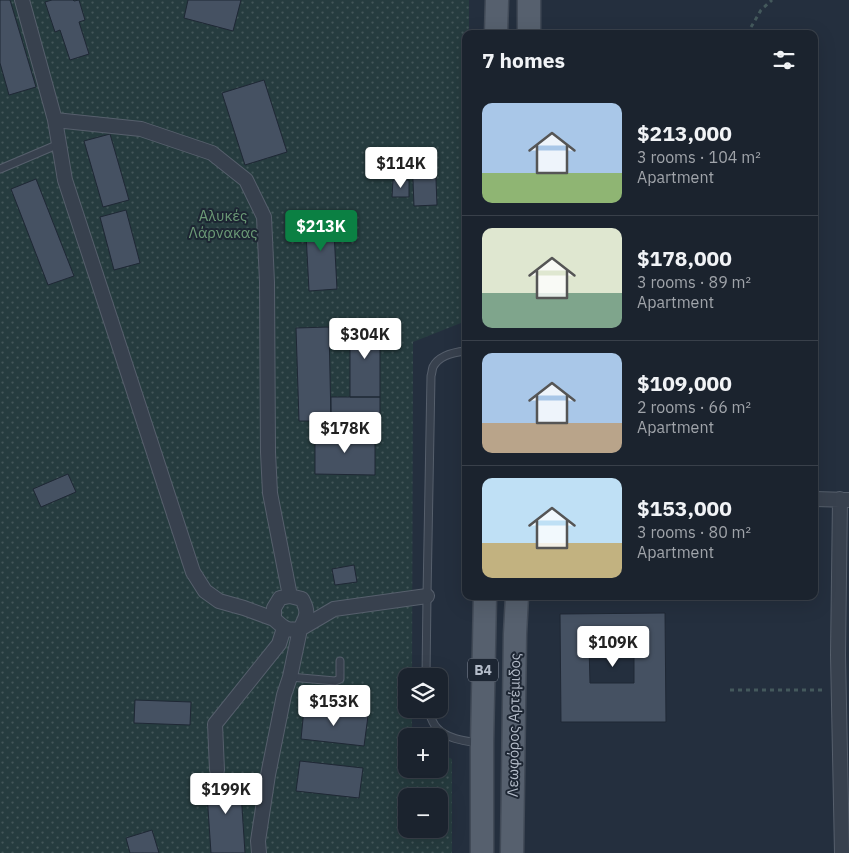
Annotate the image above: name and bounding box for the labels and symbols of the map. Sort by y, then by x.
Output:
pin: $114K [366,146,436,189]
park label: Αλυκές Λάρνακας [188,206,258,242]
pin: $213K [286,210,356,252]
pin: $304K [330,318,400,360]
pin: $178K [310,412,380,454]
pin: $109K [578,626,648,668]
street label: Λεωφόρος Αρτέμιδος [503,653,524,797]
road number: B4 [468,658,498,682]
pin: $153K [299,684,369,727]
pin: $199K [191,772,261,815]

